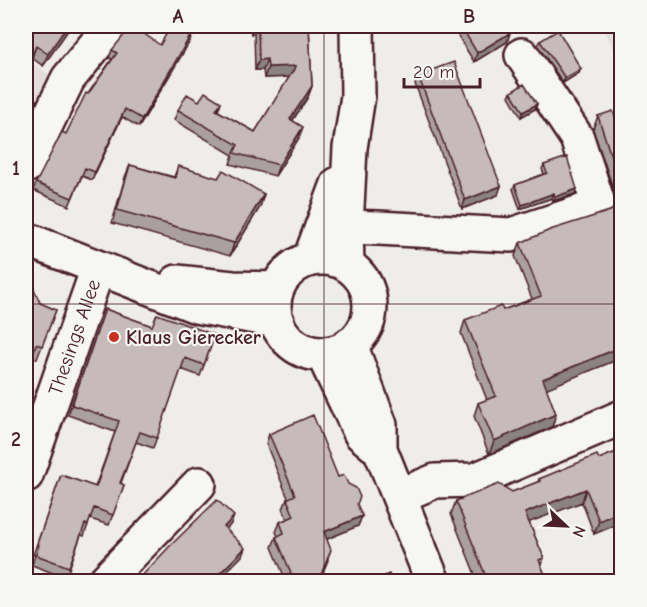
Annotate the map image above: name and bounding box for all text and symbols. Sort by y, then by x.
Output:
text: A [172,5,184,28]
text: B [463,5,475,28]
scale bar [404,51,480,89]
text: 20 m [413,62,454,83]
text: 1 [12,157,20,180]
street label: Thesings Allee [43,276,105,398]
place label: Klaus Gierecker [126,326,261,349]
marker: Klaus Gierecker [107,330,121,344]
text: 2 [11,428,21,451]
north arrow [536,496,596,556]
text: N [569,523,589,540]

